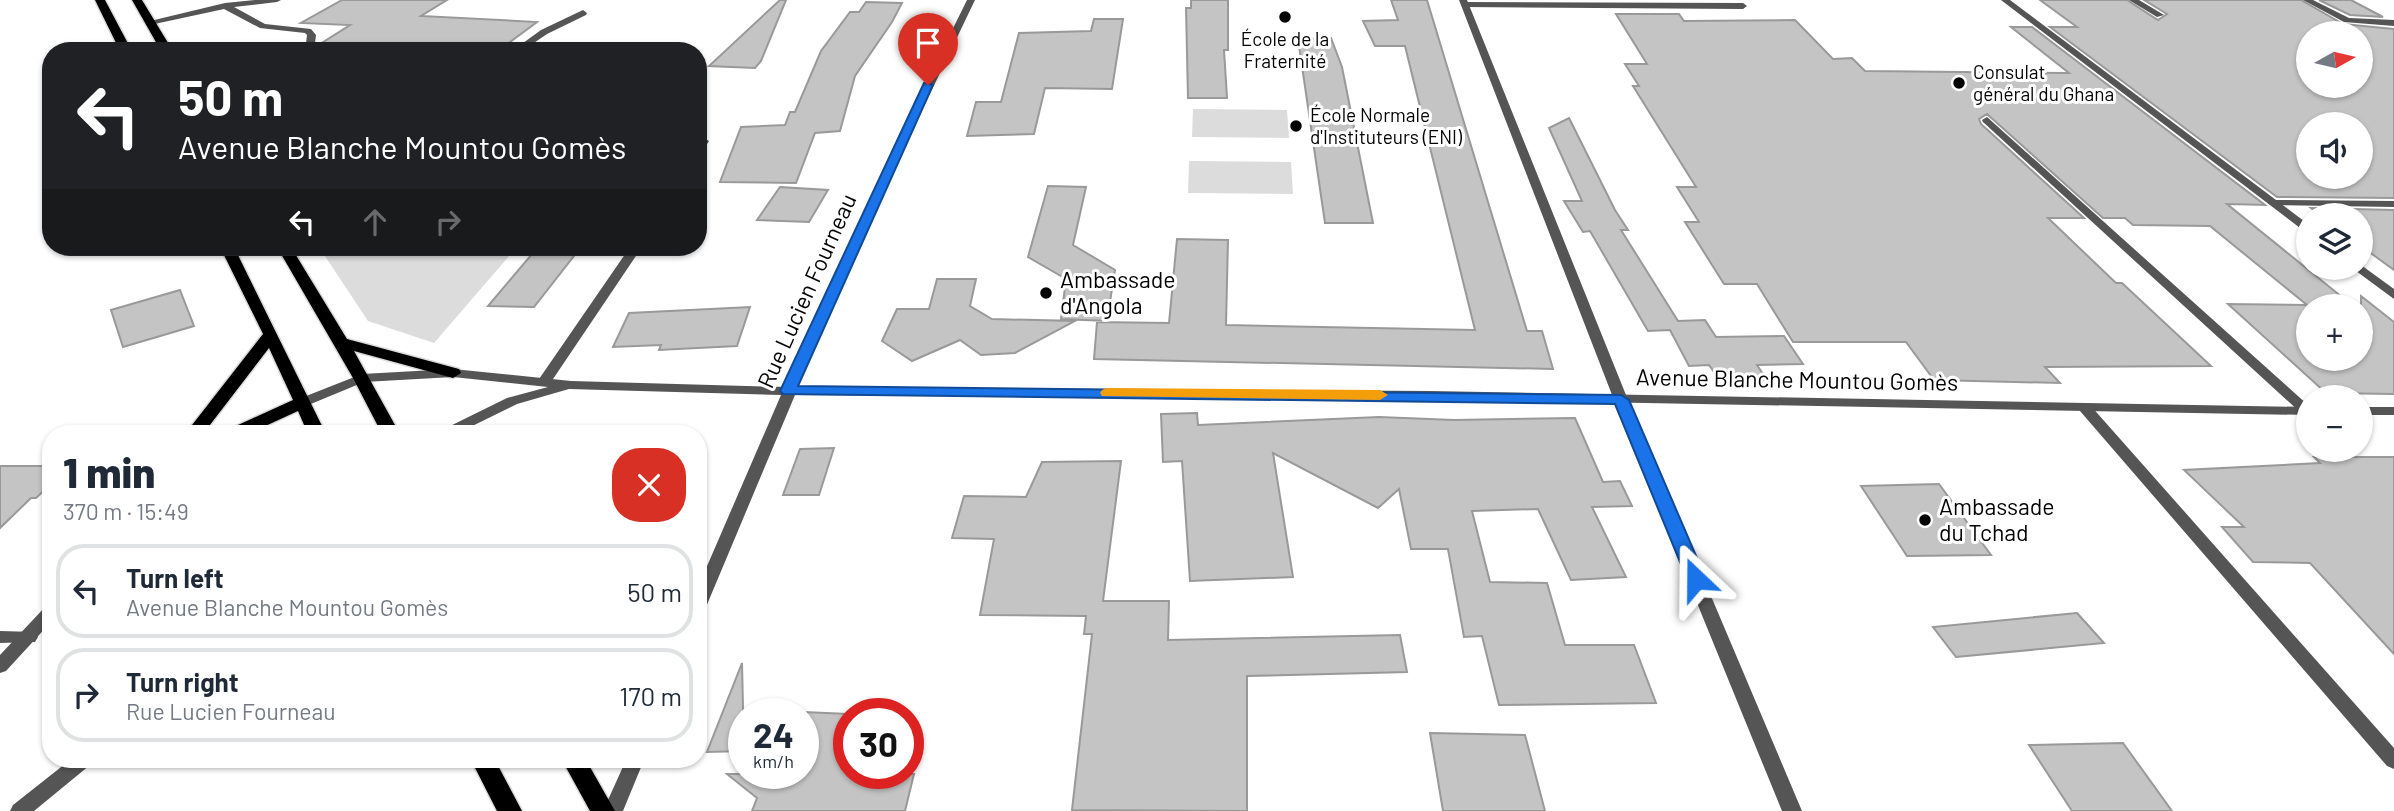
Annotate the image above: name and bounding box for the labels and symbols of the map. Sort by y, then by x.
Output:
marker: École de la Fraternité [1277,9,1293,25]
pin [898,13,958,85]
north arrow [2296,21,2373,98]
place label: École de la Fraternité [1241,27,1329,72]
place label: Consulat général du Ghana [1973,60,2114,105]
marker: Consulat général du Ghana [1951,75,1967,91]
place label: École Normale d'Instituteurs (ENI) [1310,103,1463,148]
marker: École Normale d'Instituteurs (ENI) [1288,118,1304,134]
street label: Rue Lucien Fourneau [751,189,861,392]
place label: Ambassade d'Angola [1060,265,1176,319]
marker: Ambassade d'Angola [1038,285,1054,301]
street label: Avenue Blanche Mountou Gomès [1636,362,1958,396]
place label: Ambassade du Tchad [1939,492,2055,546]
marker: Ambassade du Tchad [1917,512,1933,528]
position arrow [1659,542,1733,616]
speed limit sign: 30 [833,698,924,789]

